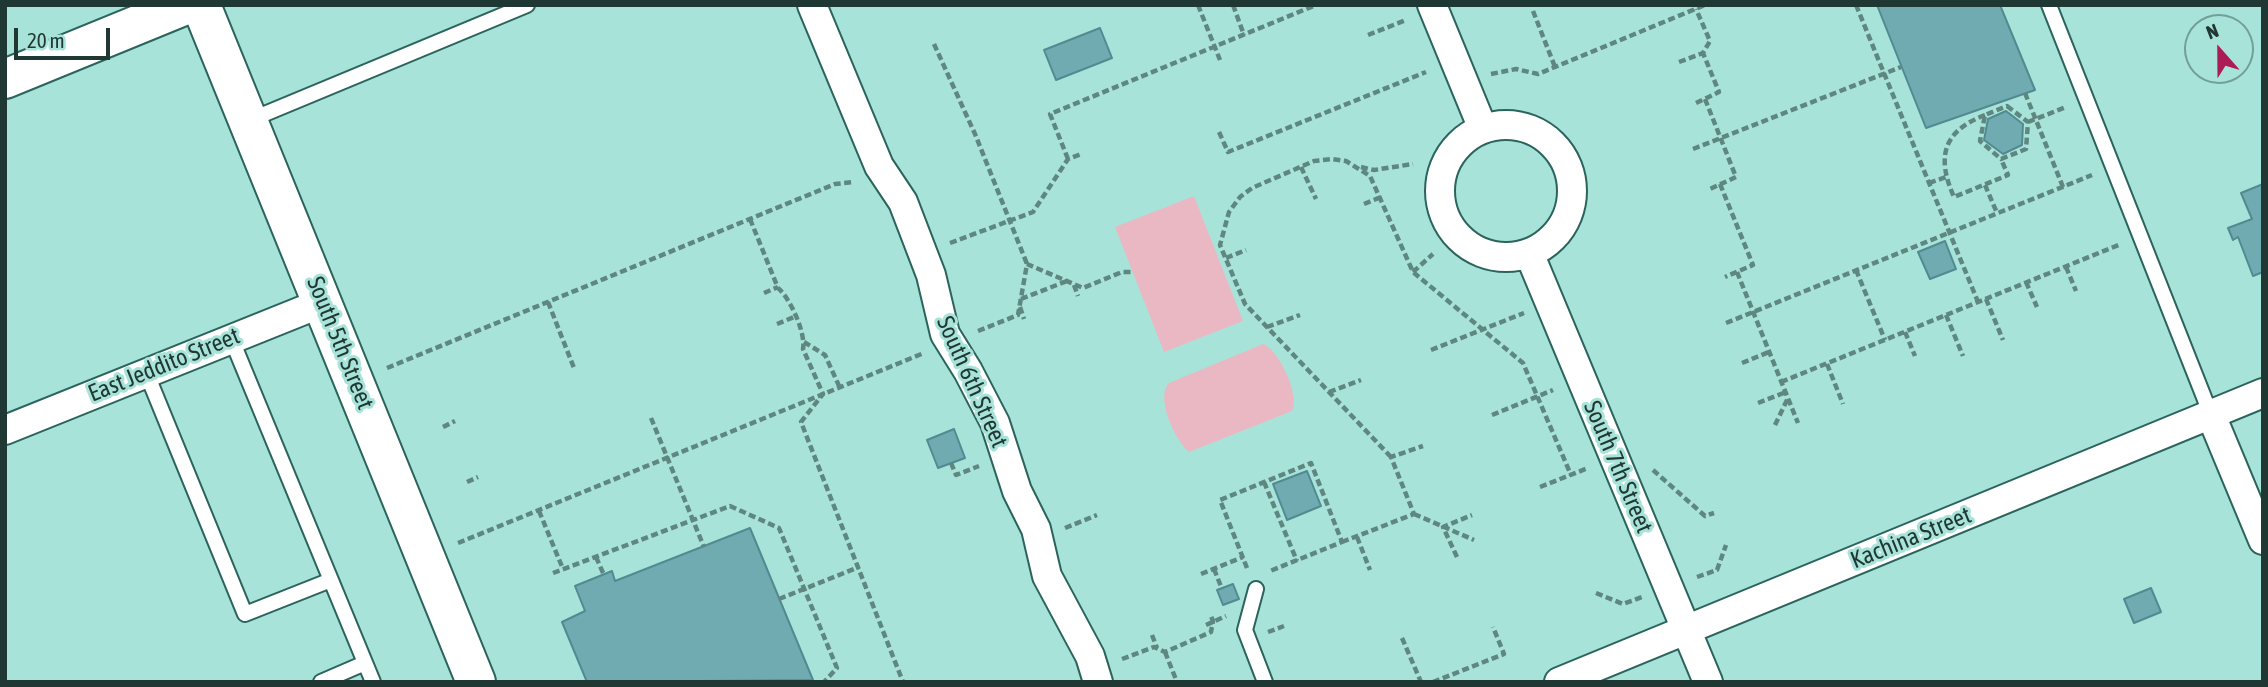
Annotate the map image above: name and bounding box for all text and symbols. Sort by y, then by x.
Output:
scale bar [18,14,114,58]
north arrow [2184,14,2254,84]
text: N [2203,19,2221,44]
text: 20 m [27,28,65,52]
street label: South 5th Street [300,272,380,414]
street label: South 6th Street [930,312,1014,452]
street label: East Jeddito Street [84,322,244,408]
street label: South 7th Street [1577,397,1659,537]
street label: Kachina Street [1847,501,1975,575]

